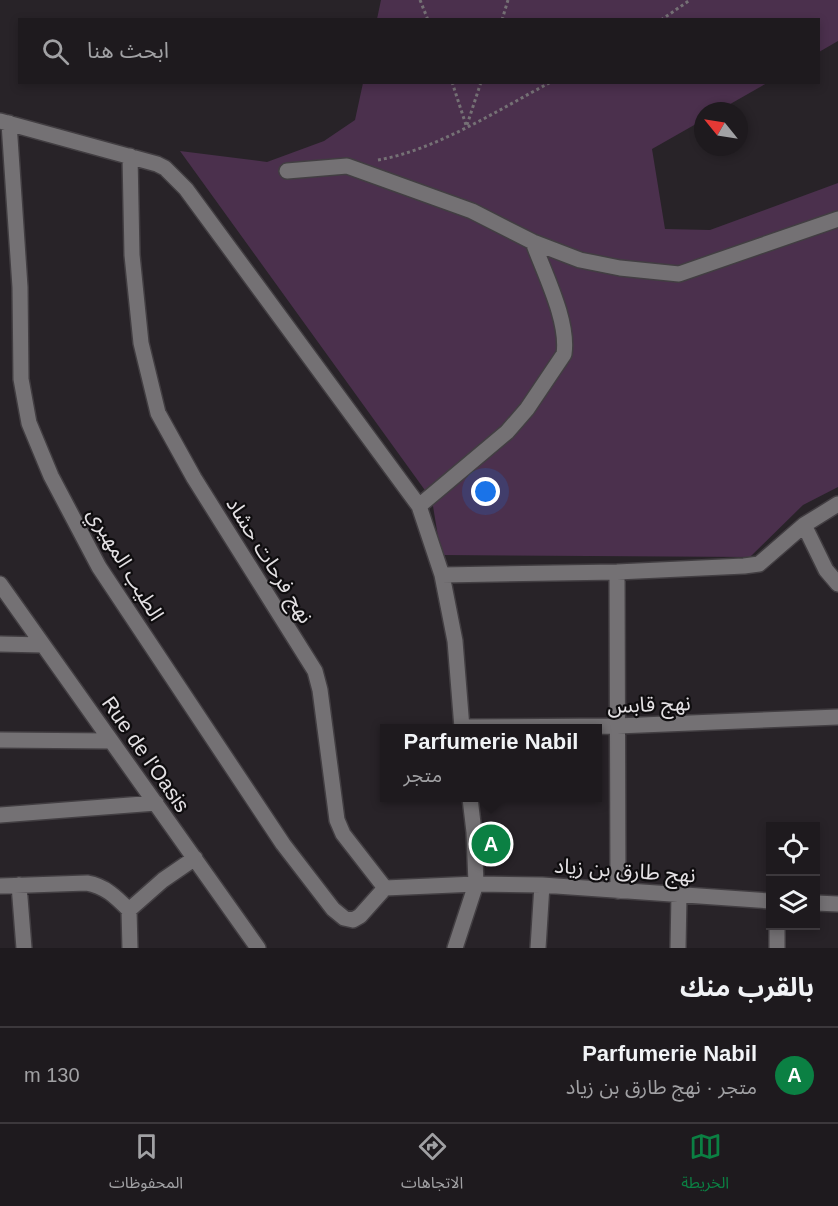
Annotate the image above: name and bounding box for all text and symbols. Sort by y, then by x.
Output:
search box [18,18,820,84]
icon: search [39,35,72,68]
text: ابحث هنا [87,38,169,63]
north arrow [694,102,748,156]
your location [471,477,500,506]
street label: نهج فرحات حشاد [219,493,318,629]
street label: الطيب المهيري [79,503,169,627]
street label: نهج قابس [607,691,691,721]
street label: Rue de l'Oasis [98,692,194,816]
popup [380,724,602,802]
text: Parfumerie Nabil [404,729,578,754]
text: متجر [404,764,442,786]
pin: A [472,822,510,866]
map controls [766,822,820,930]
button: locate [766,822,820,876]
street label: نهج طارق بن زياد [553,854,696,890]
button: layers [766,876,820,930]
text: بالقرب منك [680,972,814,1002]
text: Parfumerie Nabil [582,1041,757,1066]
text: 130 m [24,1064,80,1086]
text: A [787,1064,802,1086]
text: متجر · نهج طارق بن زياد [566,1076,757,1098]
tab: المحفوظات [109,1130,183,1200]
tab: الاتجاهات [401,1130,463,1200]
tab: الخريطة [681,1130,729,1200]

